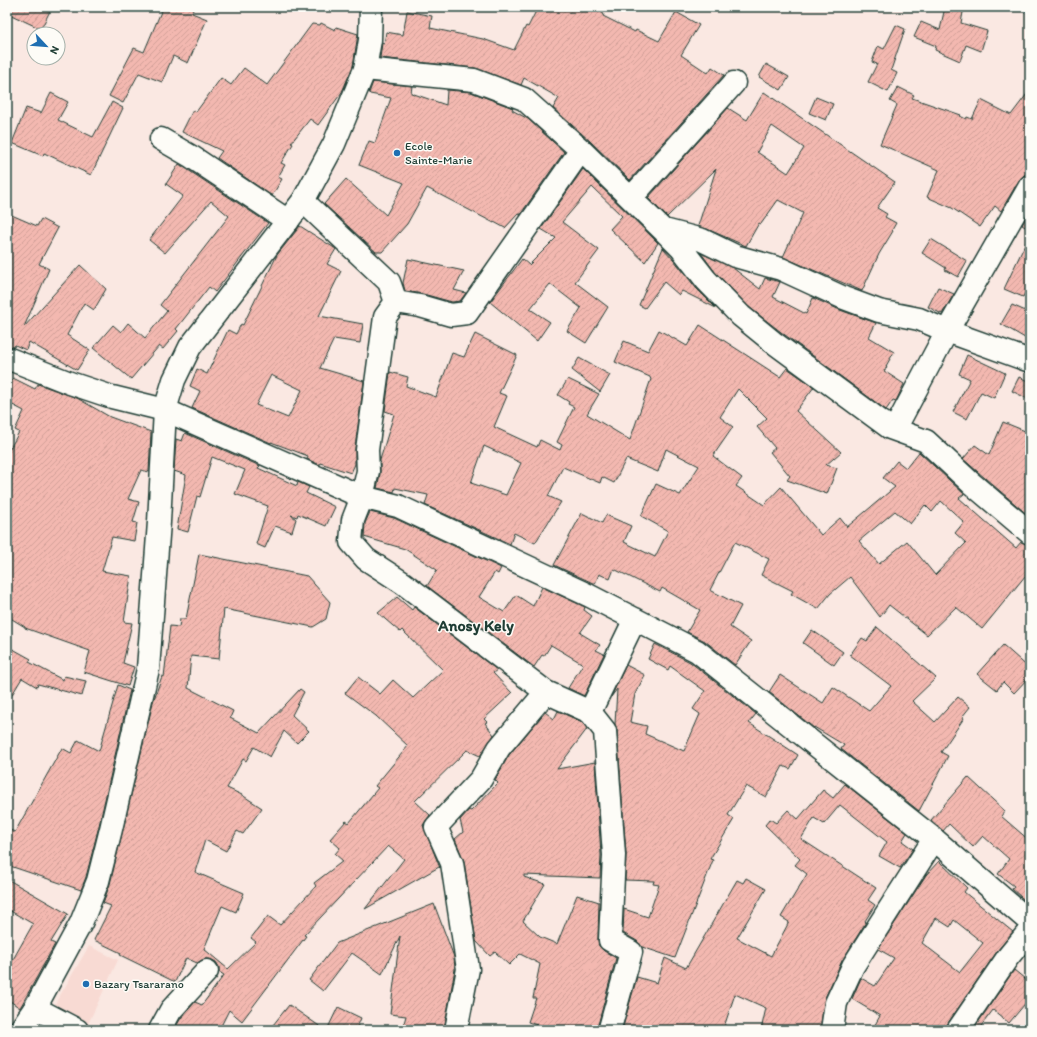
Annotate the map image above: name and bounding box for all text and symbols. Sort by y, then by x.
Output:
north arrow [26,26,66,66]
text: N [47,44,62,56]
place label: Ecole Sainte-Marie [405,139,472,167]
marker: Ecole Sainte-Marie [392,148,402,158]
district label: Anosy Kely [437,616,514,636]
place label: Bazary Tsararano [94,977,184,991]
marker: Bazary Tsararano [81,979,91,989]

